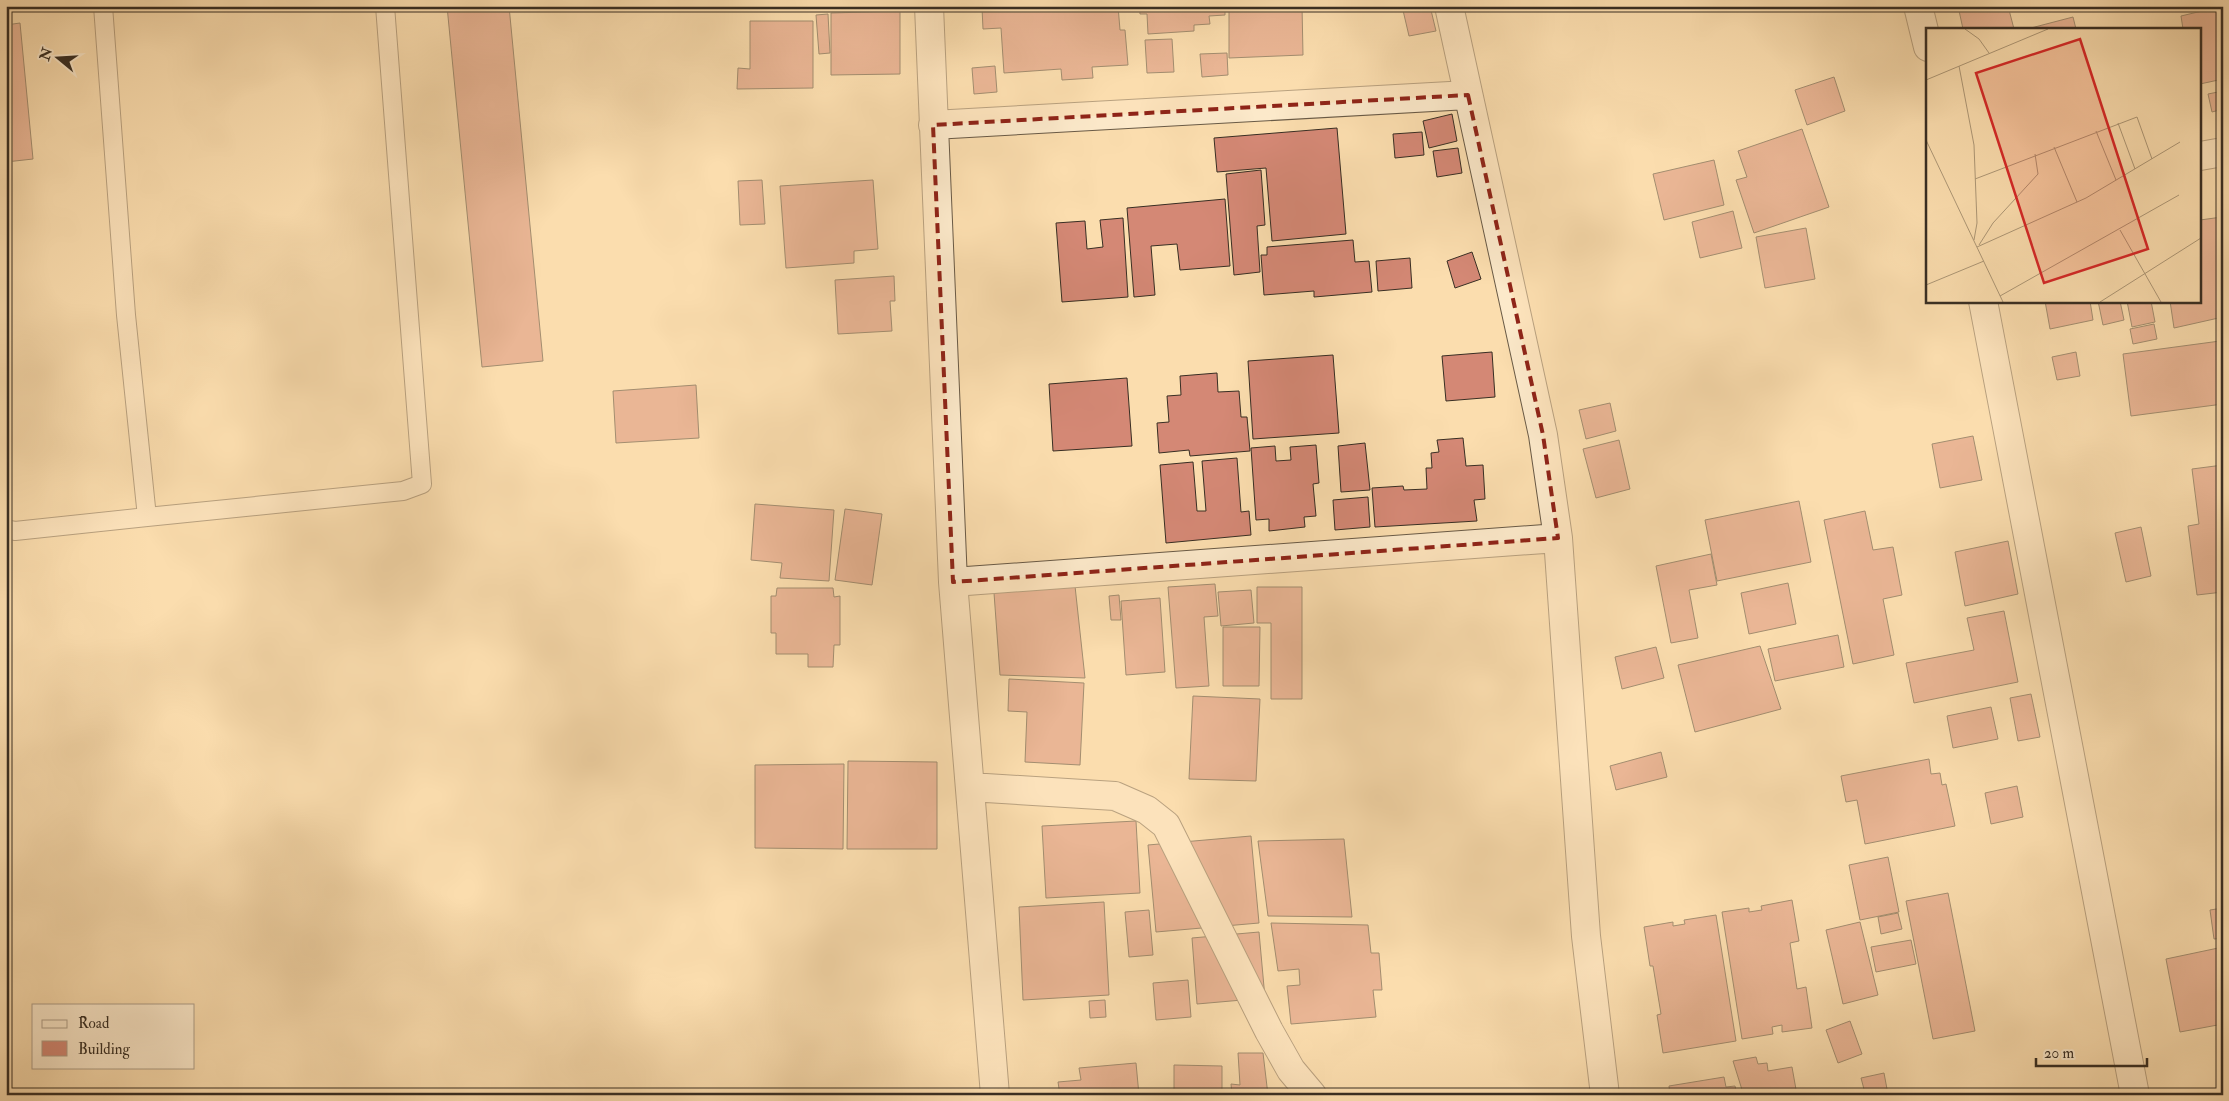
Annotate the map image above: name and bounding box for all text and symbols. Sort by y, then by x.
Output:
inset map [1926,28,2202,302]
north arrow [32,32,82,82]
text: N [36,45,56,64]
legend [32,1004,195,1068]
text: Road [78,1014,110,1033]
scale bar [2036,1036,2148,1068]
text: Building [78,1040,130,1059]
text: 20 m [2044,1044,2074,1063]

